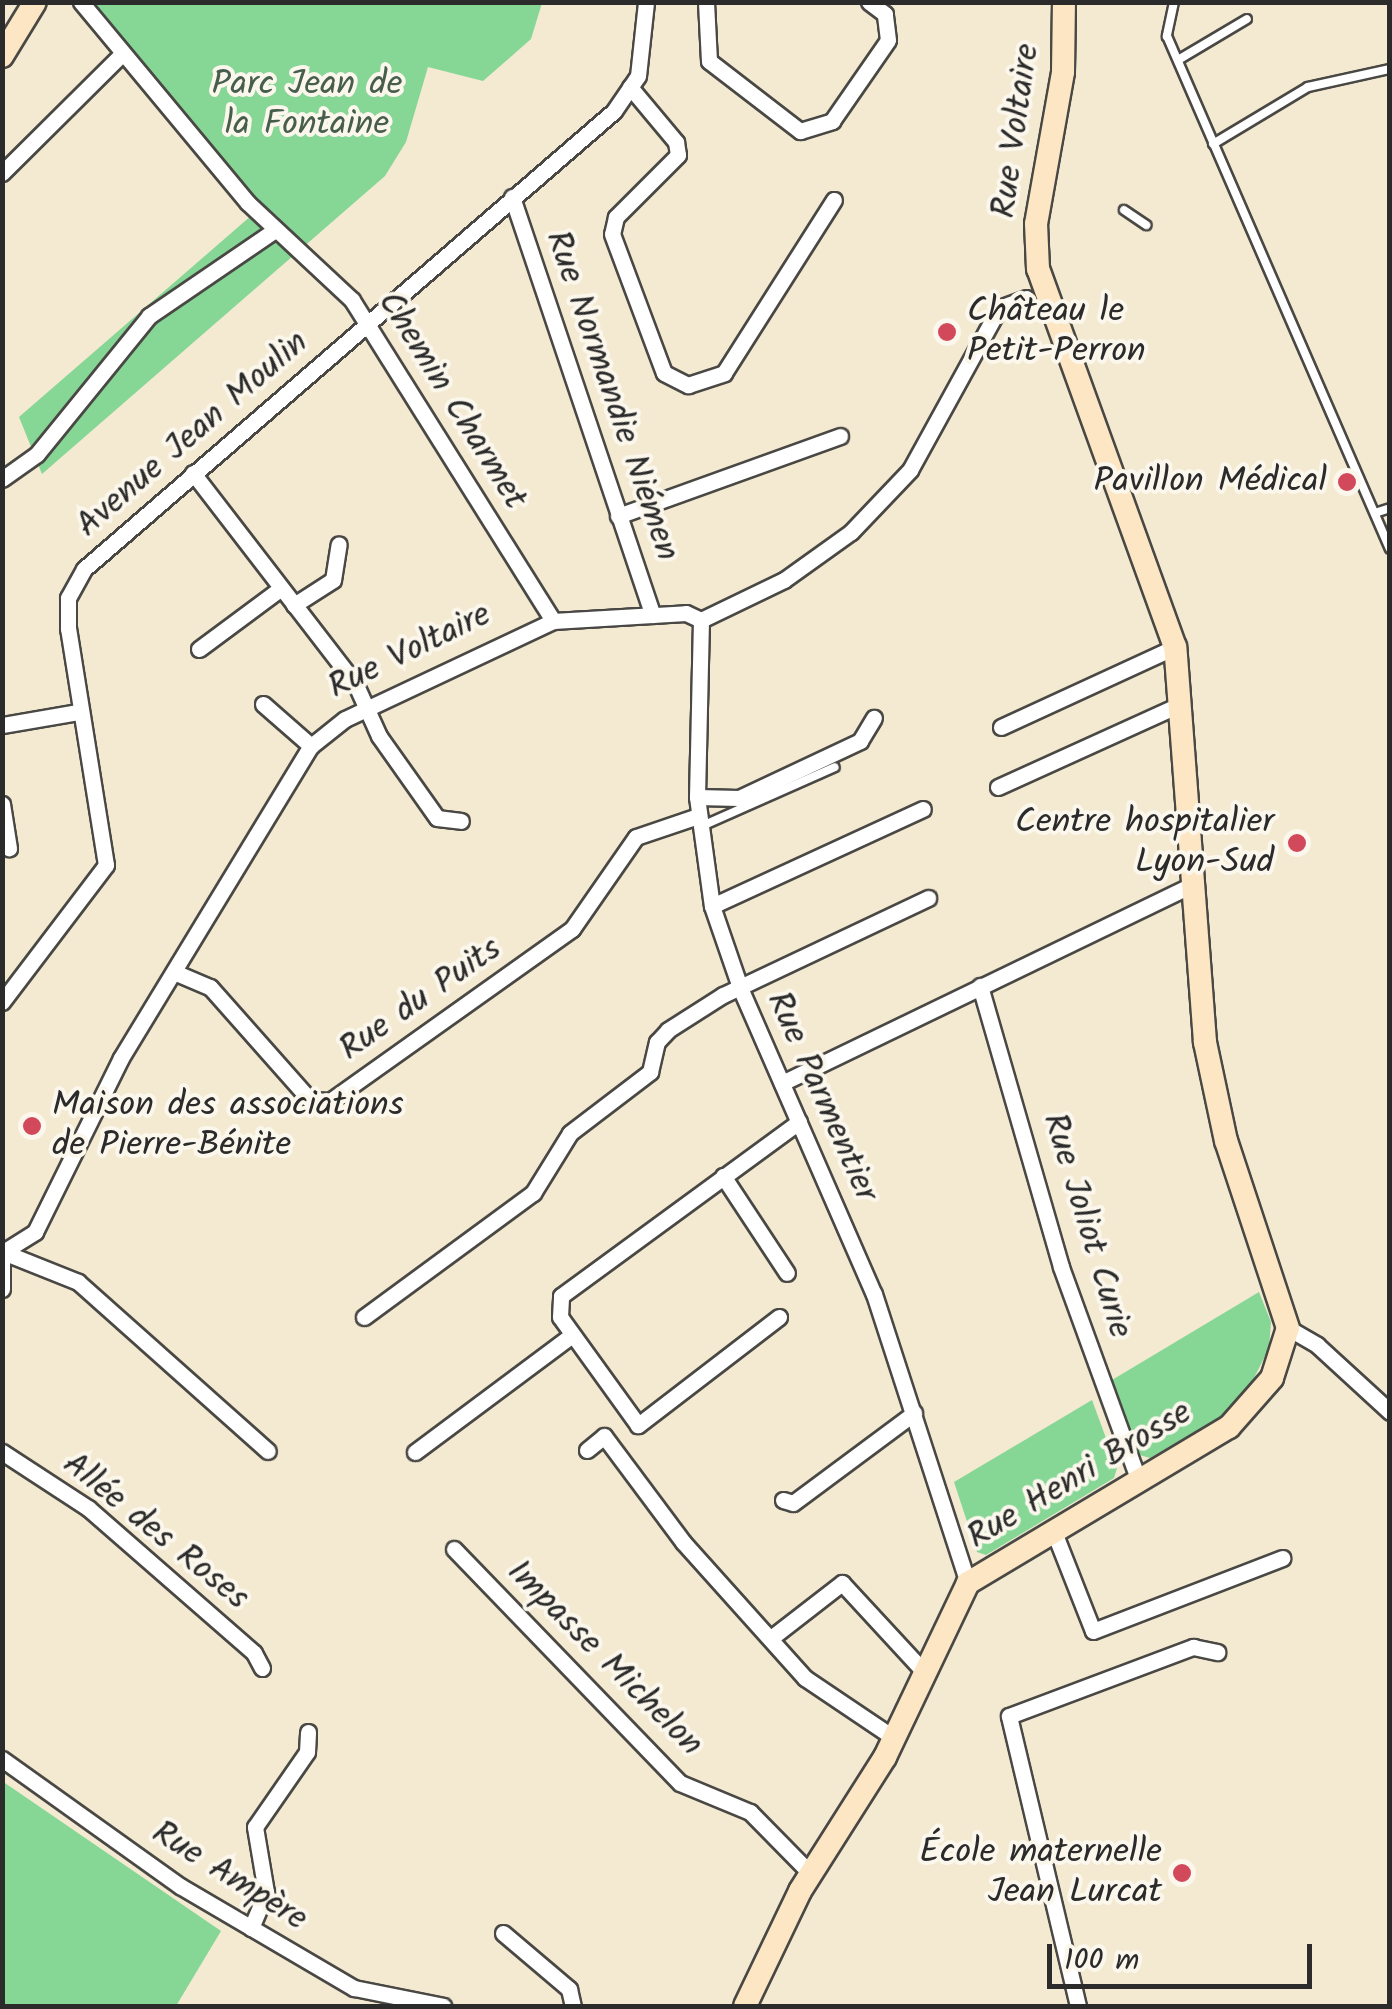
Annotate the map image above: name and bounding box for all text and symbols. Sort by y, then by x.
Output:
street label: Rue Voltaire [984,41,1050,221]
park label: Parc Jean de la Fontaine [211,64,403,146]
street label: Rue Normandie Niémen [535,225,687,567]
street label: Chemin Charmet [367,284,535,518]
place label: Château le Petit-Perron [967,291,1146,373]
marker: Château le Petit-Perron [936,321,958,343]
street label: Avenue Jean Moulin [68,323,318,547]
place label: Pavillon Médical [1093,461,1327,503]
marker: Pavillon Médical [1336,471,1358,493]
street label: Rue Voltaire [322,595,498,709]
place label: Centre hospitalier Lyon-Sud [1015,802,1274,884]
marker: Centre hospitalier Lyon-Sud [1284,830,1310,856]
street label: Rue du Puits [332,929,510,1071]
street label: Rue Parmentier [756,985,886,1209]
place label: Maison des associations de Pierre-Bénite [52,1085,404,1167]
street label: Rue Joliot Curie [1032,1108,1140,1344]
marker: Maison des associations de Pierre-Bénite [21,1115,43,1137]
street label: Rue Henri Brosse [960,1393,1200,1559]
street label: Allée des Roses [53,1444,257,1620]
street label: Impasse Michelon [497,1552,711,1766]
street label: Rue Ampère [143,1813,315,1941]
place label: École maternelle Jean Lurcat [919,1832,1162,1914]
marker: École maternelle Jean Lurcat [1171,1862,1193,1884]
scale bar [1052,1924,1317,1986]
text: 100 m [1064,1937,1139,1985]

